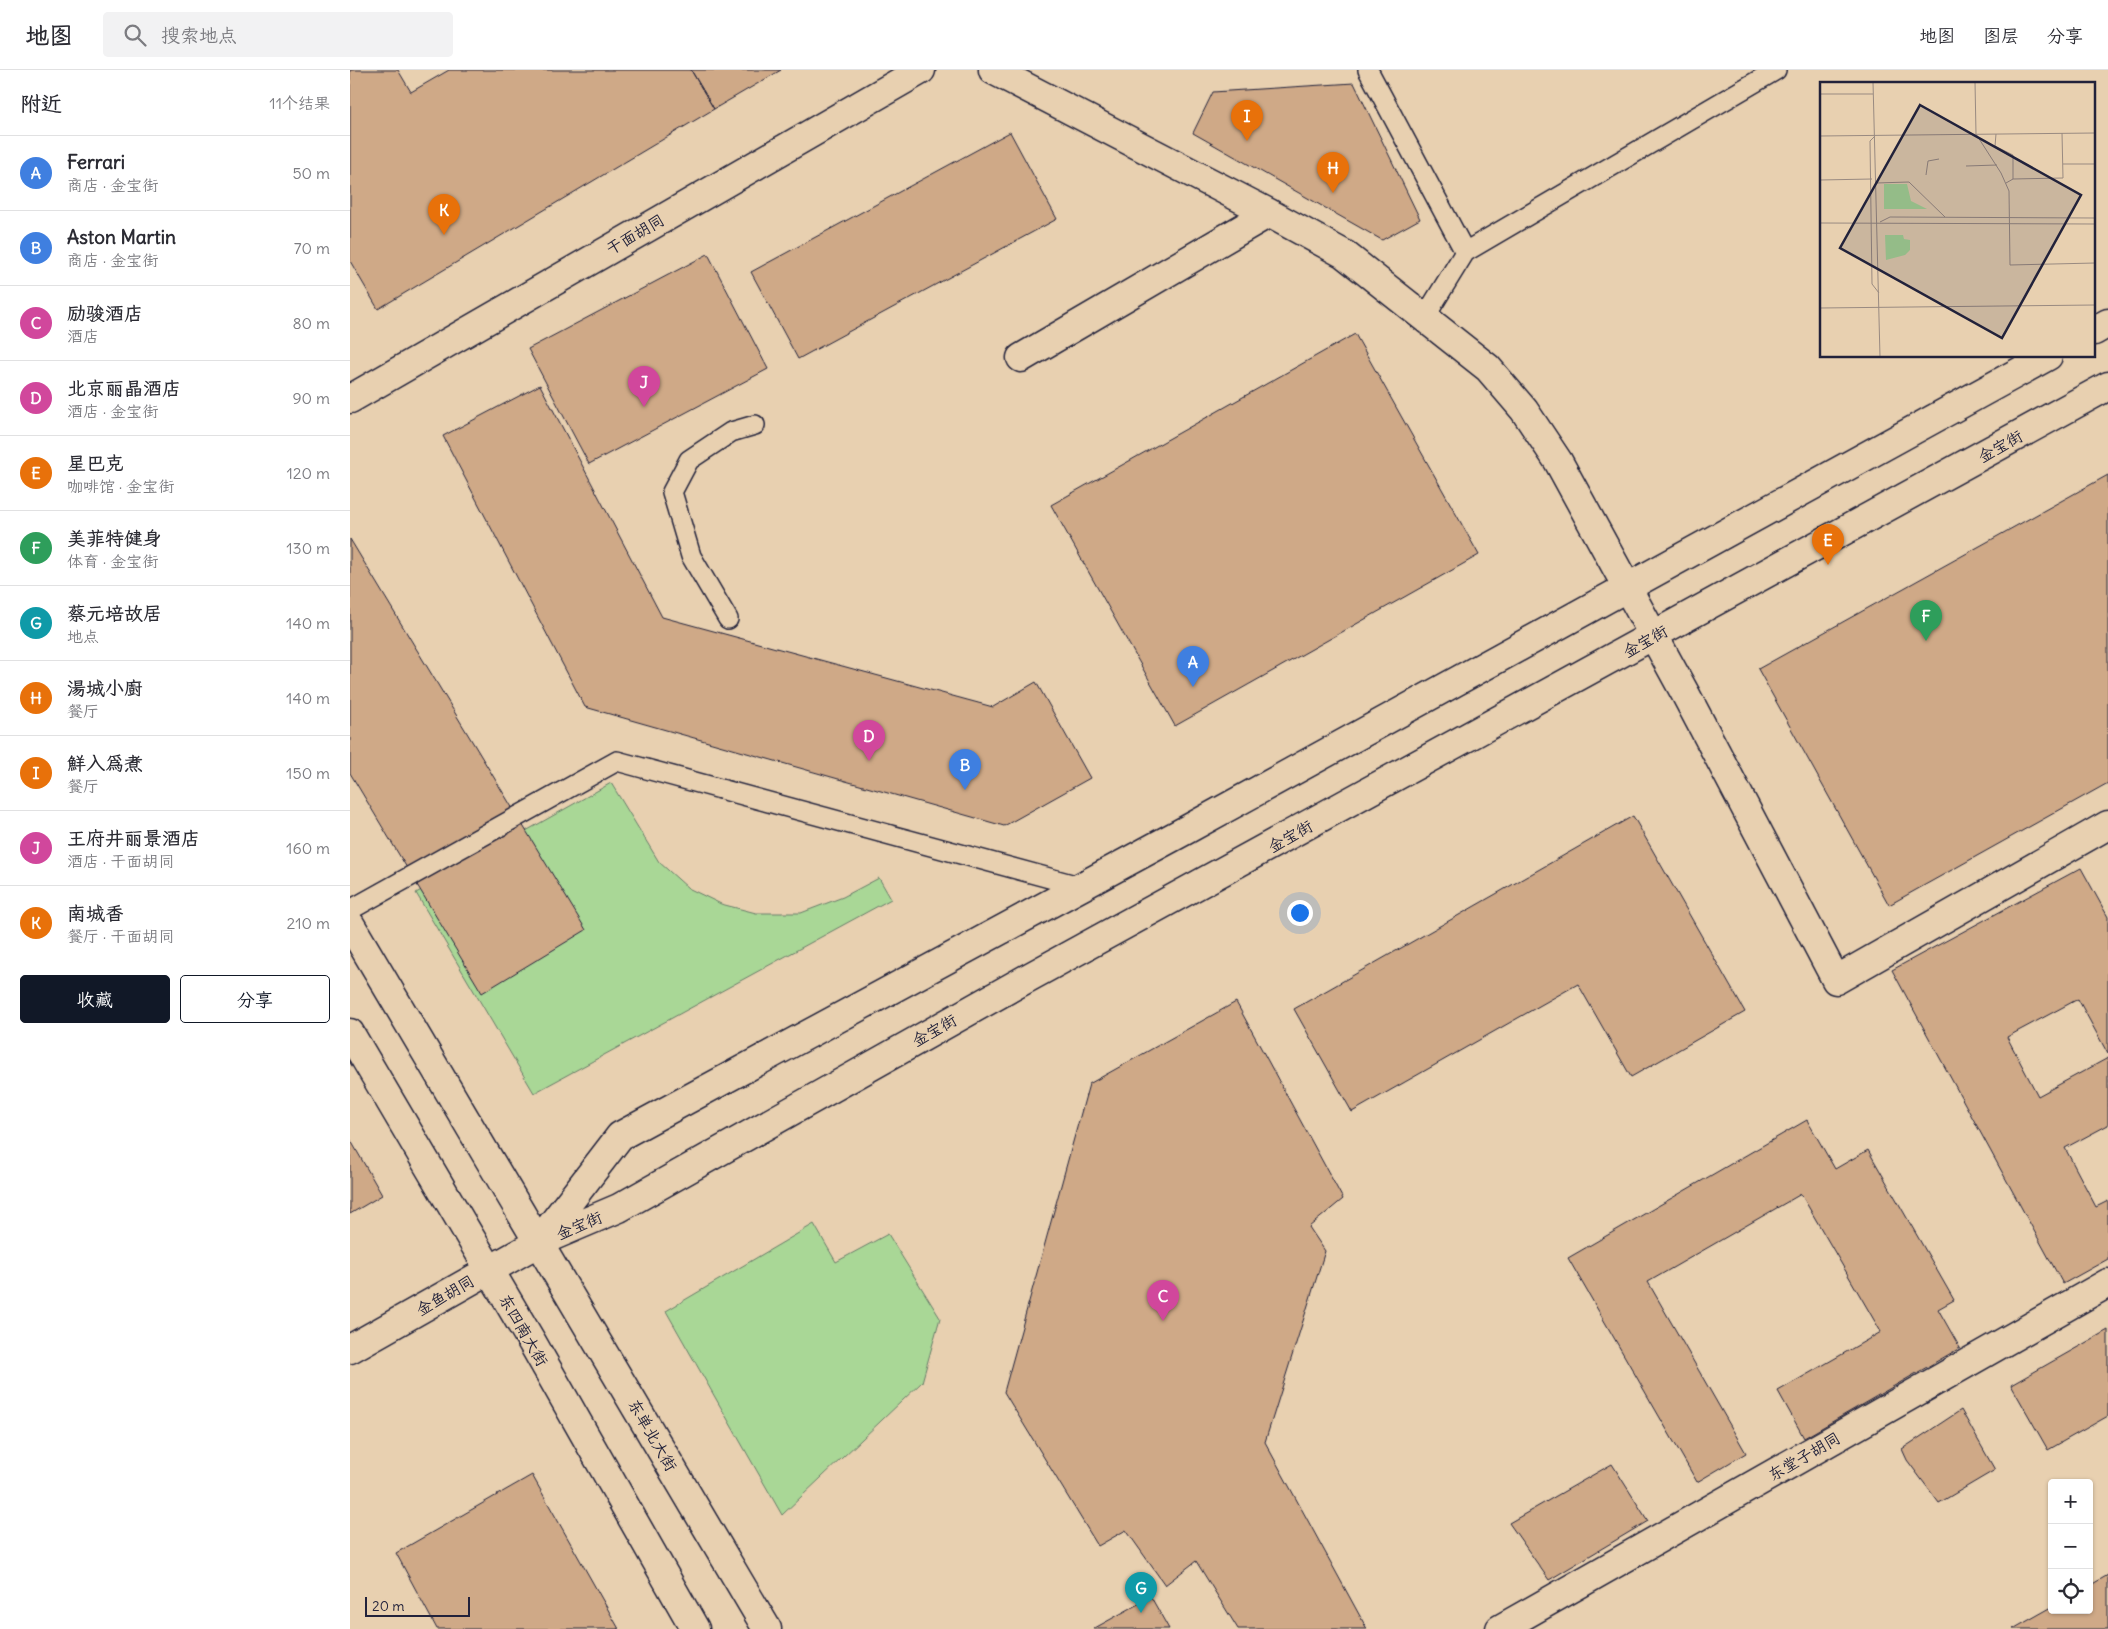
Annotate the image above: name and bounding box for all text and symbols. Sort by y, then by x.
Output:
search box [103,12,453,57]
text: 地图 [25,20,73,50]
icon: search [121,21,149,49]
text: 搜索地点 [161,23,237,47]
text: 地图 [1919,24,1955,47]
text: 图层 [1983,24,2019,47]
text: 分享 [2047,24,2083,47]
inset map [1820,82,2096,358]
text: 附近 [20,90,62,117]
text: 11个结果 [269,93,330,113]
pin: I [1231,100,1263,141]
text: Ferrari [67,150,125,174]
pin: H [1317,152,1349,193]
text: A [31,163,41,183]
text: 50 m [292,163,330,183]
text: 商店 · 金宝街 [67,175,158,195]
pin: K [428,194,460,235]
street label: 干面胡同 [602,209,668,259]
text: Aston Martin [67,225,176,249]
text: B [31,238,41,258]
text: 70 m [294,238,330,258]
text: 商店 · 金宝街 [67,250,158,270]
text: 励骏酒店 [67,301,143,325]
text: C [31,313,41,333]
text: 80 m [292,313,330,333]
text: 酒店 [67,326,99,346]
pin: J [628,366,660,407]
text: 北京丽晶酒店 [67,376,181,400]
text: D [30,388,42,408]
text: 90 m [292,388,330,408]
text: 酒店 · 金宝街 [67,401,158,421]
street label: 金宝街 [1974,426,2026,466]
text: 星巴克 [67,451,124,475]
text: E [31,463,41,483]
text: 120 m [287,463,330,483]
text: 咖啡馆 · 金宝街 [67,476,174,496]
pin: E [1812,524,1844,565]
text: 美菲特健身 [67,526,162,550]
text: F [31,538,41,558]
text: 130 m [286,538,330,558]
text: 体育 · 金宝街 [67,551,158,571]
pin: F [1910,600,1942,641]
text: 蔡元培故居 [67,601,162,625]
text: G [30,613,42,633]
text: 140 m [286,613,330,633]
street label: 金宝街 [1619,621,1671,661]
text: 地点 [67,626,99,646]
pin: A [1177,646,1209,687]
text: 湯城小廚 [67,676,143,700]
text: H [30,688,42,708]
text: 140 m [286,688,330,708]
text: 餐厅 [67,701,99,721]
pin: D [853,720,885,761]
pin: B [949,749,981,790]
text: 鮮入為煮 [67,751,143,775]
text: I [33,763,39,783]
text: 150 m [286,763,330,783]
text: 餐厅 [67,776,99,796]
street label: 金宝街 [1264,816,1316,856]
text: 王府井丽景酒店 [67,826,200,850]
text: J [32,838,40,858]
text: 160 m [286,838,330,858]
text: 酒店 · 干面胡同 [67,851,174,871]
your location [1287,900,1313,926]
text: 南城香 [67,901,124,925]
text: K [31,913,41,933]
text: 210 m [287,913,330,933]
text: 餐厅 · 干面胡同 [67,926,174,946]
button: 收藏 [20,975,170,1023]
button: 分享 [180,975,330,1023]
street label: 金宝街 [908,1010,960,1050]
street label: 金宝街 [553,1206,605,1244]
street label: 金鱼胡同 [412,1270,478,1320]
pin: C [1147,1280,1179,1321]
street label: 东四南大街 [495,1290,553,1370]
street label: 东单北大街 [624,1395,682,1475]
street label: 东堂子胡同 [1764,1427,1844,1485]
map controls [2048,1479,2093,1614]
button: + [2048,1479,2093,1524]
button: − [2048,1524,2093,1569]
button: locate [2048,1569,2093,1614]
pin: G [1125,1572,1157,1613]
scale bar [365,1594,470,1617]
text: 20 m [372,1597,405,1615]

